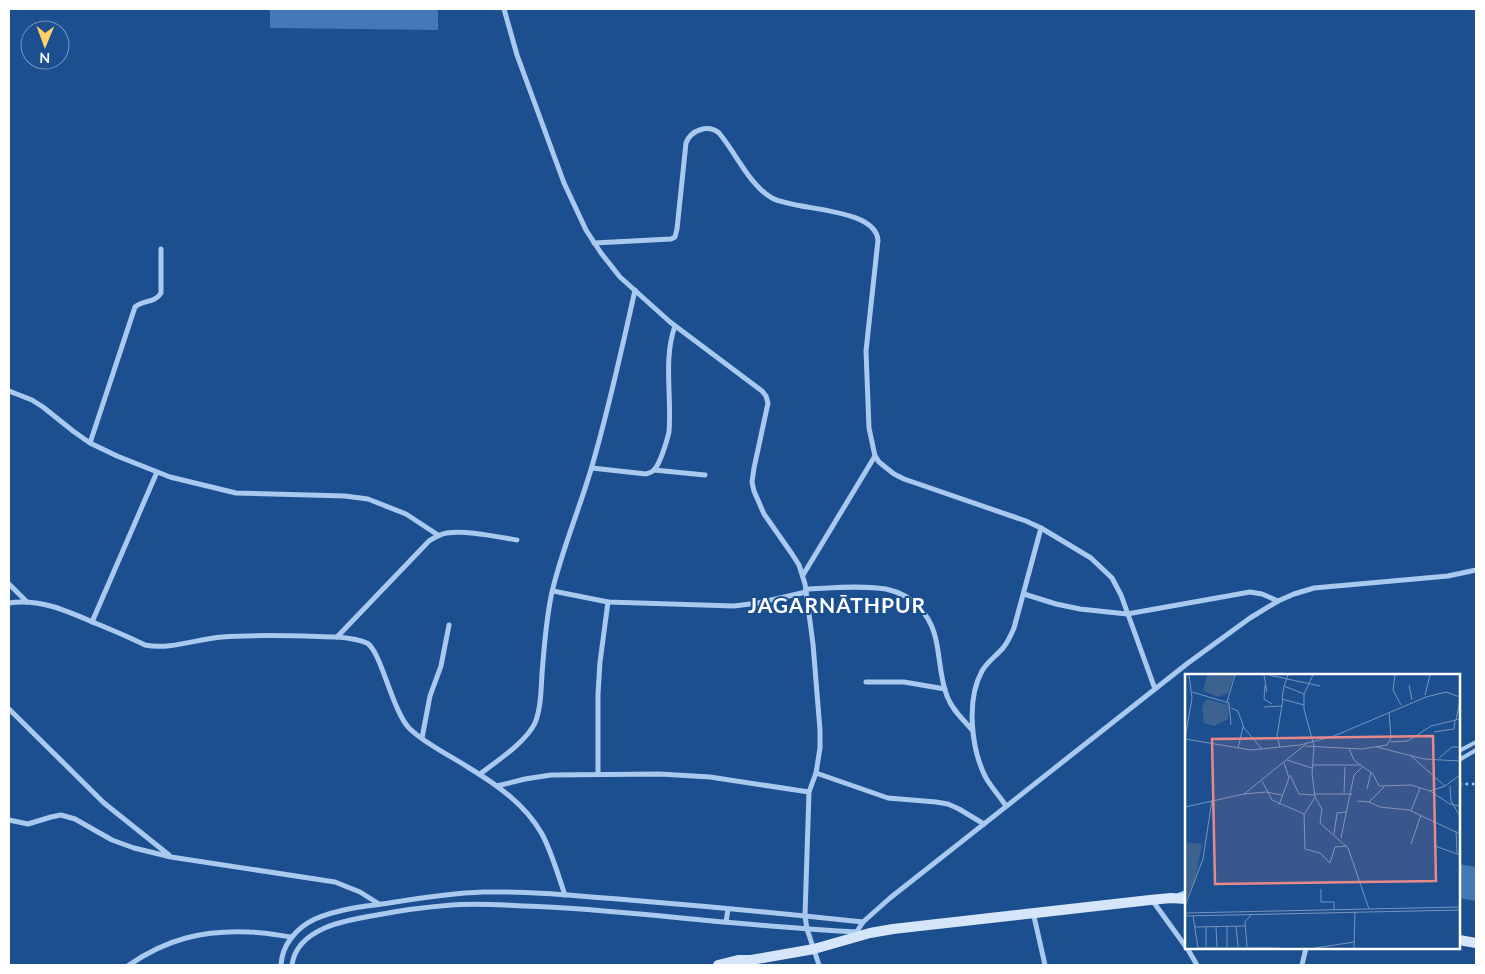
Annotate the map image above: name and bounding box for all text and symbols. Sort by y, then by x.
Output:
north arrow [20,20,70,70]
text: N [39,50,50,67]
district label: JAGARNĀTHPUR [748,592,926,617]
inset map [1185,674,1460,949]

